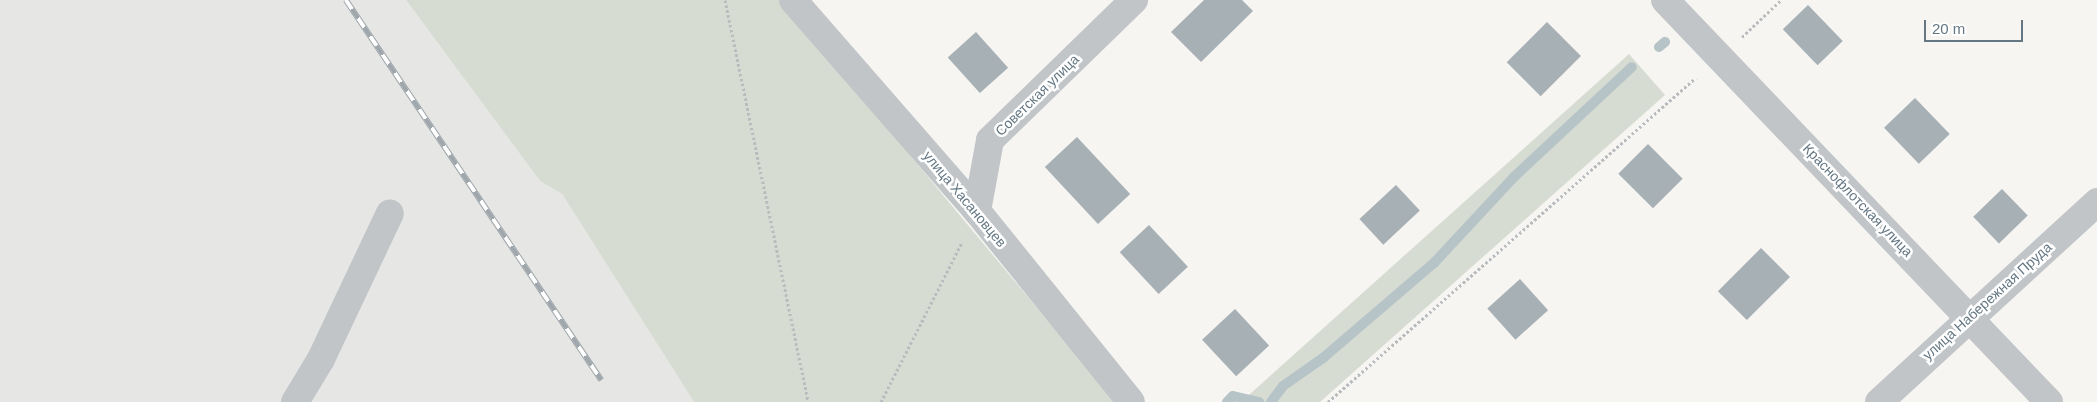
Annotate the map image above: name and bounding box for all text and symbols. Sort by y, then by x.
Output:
scale bar [1927,10,2026,42]
text: 20 m [1932,20,1965,37]
street label: Советская улица [992,51,1082,139]
street label: Краснофлотская улица [1800,140,1916,260]
street label: улица Хасановцев [920,148,1010,250]
street label: улица Набережная Пруда [1919,239,2055,363]

